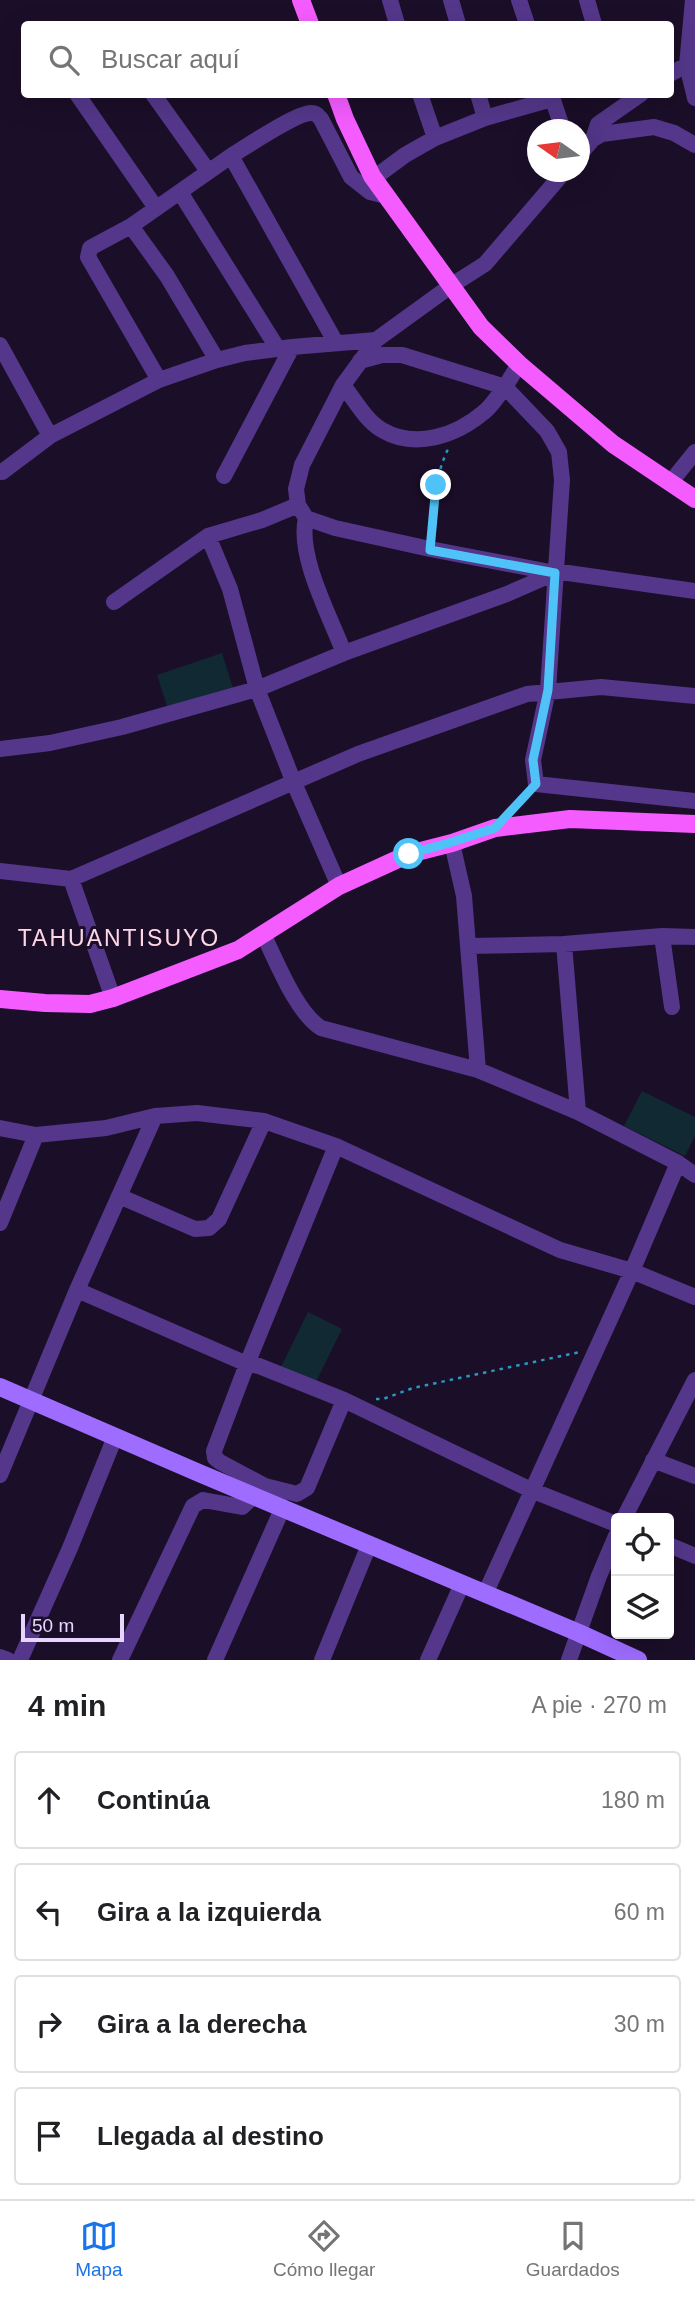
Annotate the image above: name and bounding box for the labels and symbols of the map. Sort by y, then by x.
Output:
north arrow [527,119,590,182]
route end [420,469,451,500]
route start [393,838,424,869]
district label: TAHUANTISUYO [18,925,220,951]
scale bar [21,1611,124,1643]

